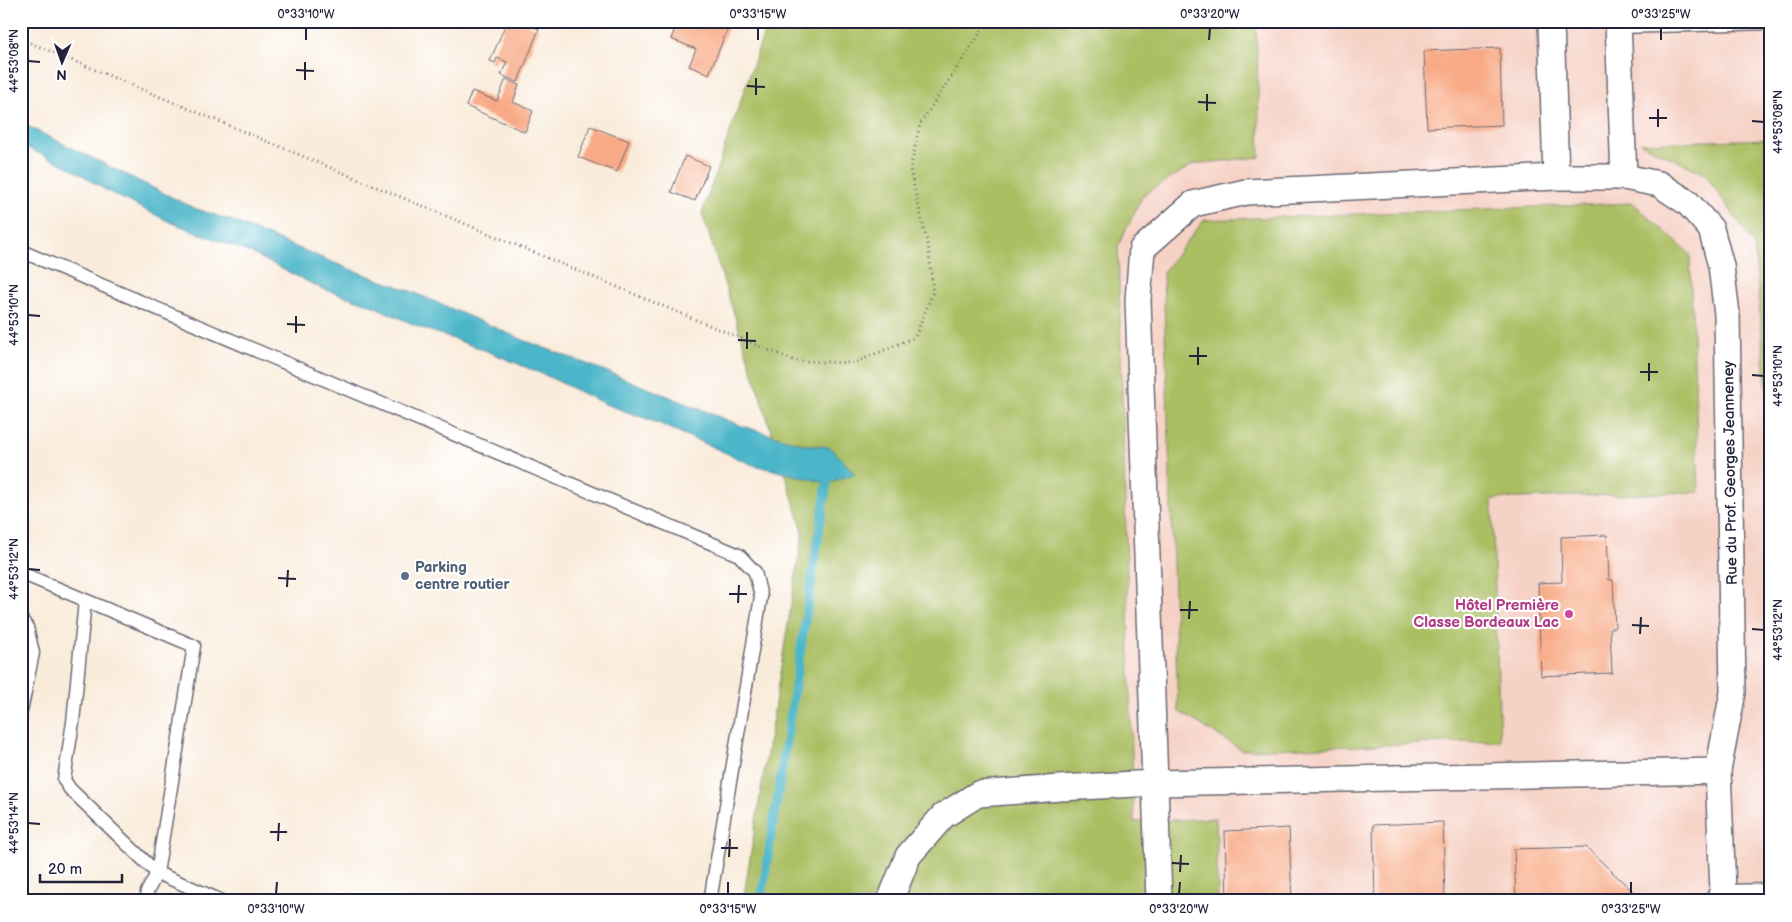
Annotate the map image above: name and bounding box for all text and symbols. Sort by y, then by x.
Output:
text: 0°33'10"W [277,7,335,22]
text: 0°33'15"W [730,7,787,22]
text: 0°33'20"W [1180,7,1240,22]
text: 0°33'25"W [1631,7,1691,22]
text: 44°53'08"N [7,29,22,93]
north arrow [38,38,88,88]
text: N [56,66,67,83]
text: 44°53'08"N [1771,90,1786,154]
text: 44°53'10"N [7,284,22,346]
text: 44°53'10"N [1771,345,1786,407]
street label: Rue du Prof. Georges Jeanneney [1719,360,1742,585]
text: 44°53'12"N [7,538,22,600]
place label: Parking centre routier [415,558,510,594]
marker: Parking centre routier [399,570,411,582]
place label: Hôtel Première Classe Bordeaux Lac [1414,596,1559,632]
text: 44°53'12"N [1771,599,1786,661]
marker: Hôtel Première Classe Bordeaux Lac [1563,608,1575,620]
text: 44°53'14"N [7,792,22,854]
scale bar [40,852,122,884]
text: 20 m [48,860,82,879]
text: 0°33'10"W [247,902,305,917]
text: 0°33'15"W [700,902,757,917]
text: 0°33'20"W [1149,902,1209,917]
text: 0°33'25"W [1601,902,1661,917]

